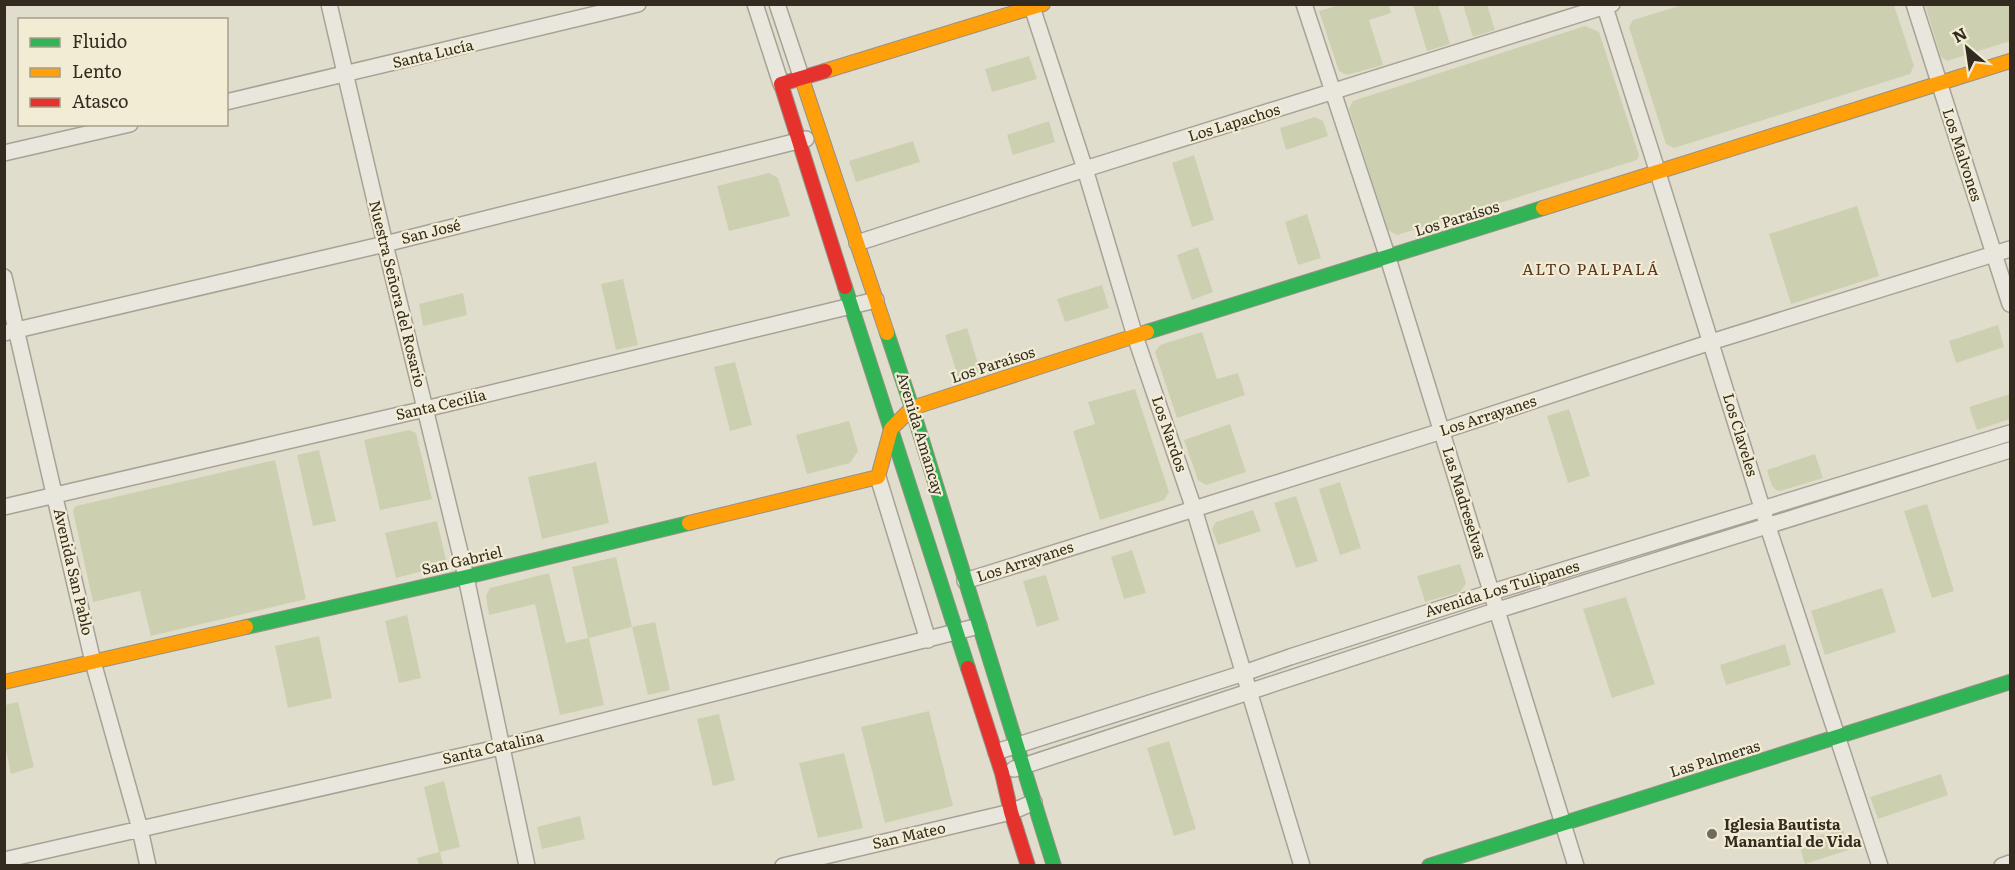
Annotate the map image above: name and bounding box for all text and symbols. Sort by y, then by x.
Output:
legend [18,18,228,126]
north arrow [1937,18,1997,78]
text: N [1948,20,1971,48]
text: Fluido [72,27,127,54]
street label: Santa Lucía [390,32,476,73]
text: Lento [72,57,122,84]
text: Atasco [72,87,129,114]
street label: Los Lapachos [1185,97,1283,146]
street label: Los Malvones [1938,105,1989,204]
street label: Los Paraísos [1412,194,1502,241]
street label: Nuestra Señora del Rosario [364,198,433,390]
street label: San José [398,212,463,249]
district label: ALTO PALPALÁ [1522,256,1660,280]
street label: Los Paraísos [948,339,1038,388]
street label: Avenida Amancay [892,369,951,498]
street label: Santa Cecilia [393,382,489,425]
street label: Los Arrayanes [1436,388,1539,441]
street label: Los Claveles [1718,390,1765,479]
street label: Los Nardos [1147,392,1194,475]
street label: Las Madreselvas [1437,444,1493,562]
street label: Avenida San Pablo [49,506,100,638]
street label: Los Arrayanes [973,534,1076,587]
street label: San Gabriel [419,539,504,580]
street label: Avenida Los Tulipanes [1421,553,1582,622]
street label: Santa Catalina [440,724,546,769]
street label: Las Palmeras [1667,733,1763,782]
place label: Iglesia Bautista Manantial de Vida [1724,812,1862,852]
street label: San Mateo [870,815,948,854]
marker: Iglesia Bautista Manantial de Vida [1705,827,1719,841]

